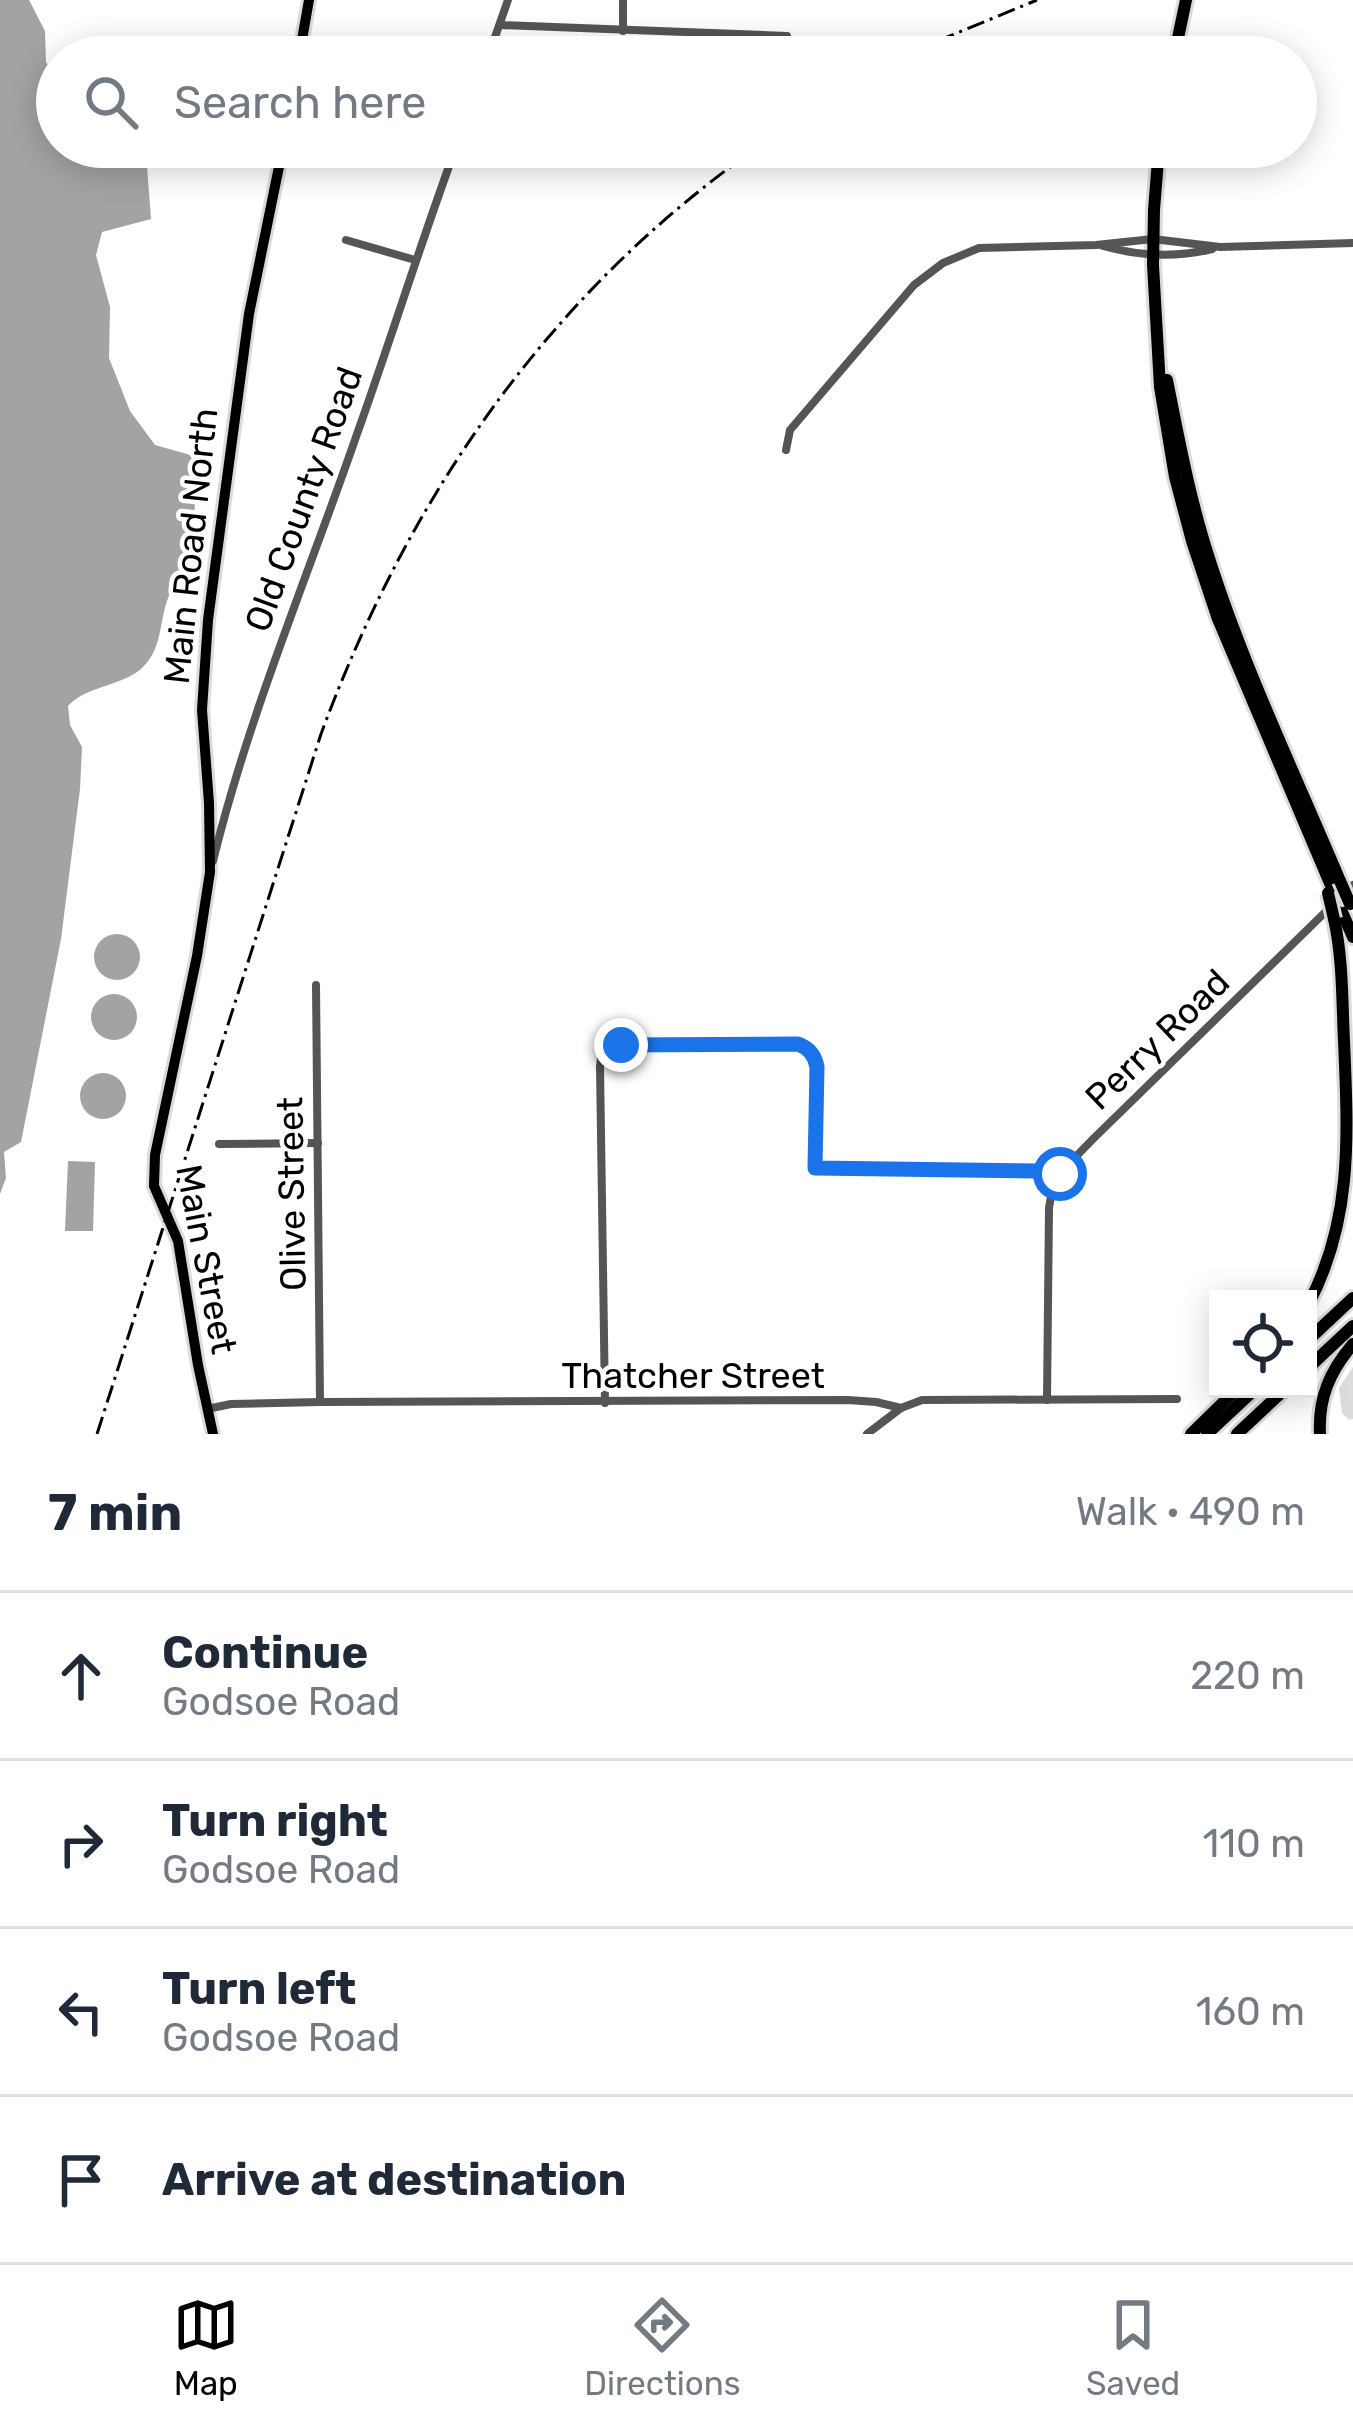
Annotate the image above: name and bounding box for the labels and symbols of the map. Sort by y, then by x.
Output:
street label: Old County Road [236,361,371,637]
street label: Main Road North [155,406,226,686]
street label: Perry Road [1076,960,1238,1119]
route end [594,1018,648,1072]
street label: Olive Street [268,1097,315,1291]
route start [1033,1147,1087,1201]
street label: Main Street [167,1161,246,1357]
street label: Thatcher Street [561,1354,825,1397]

